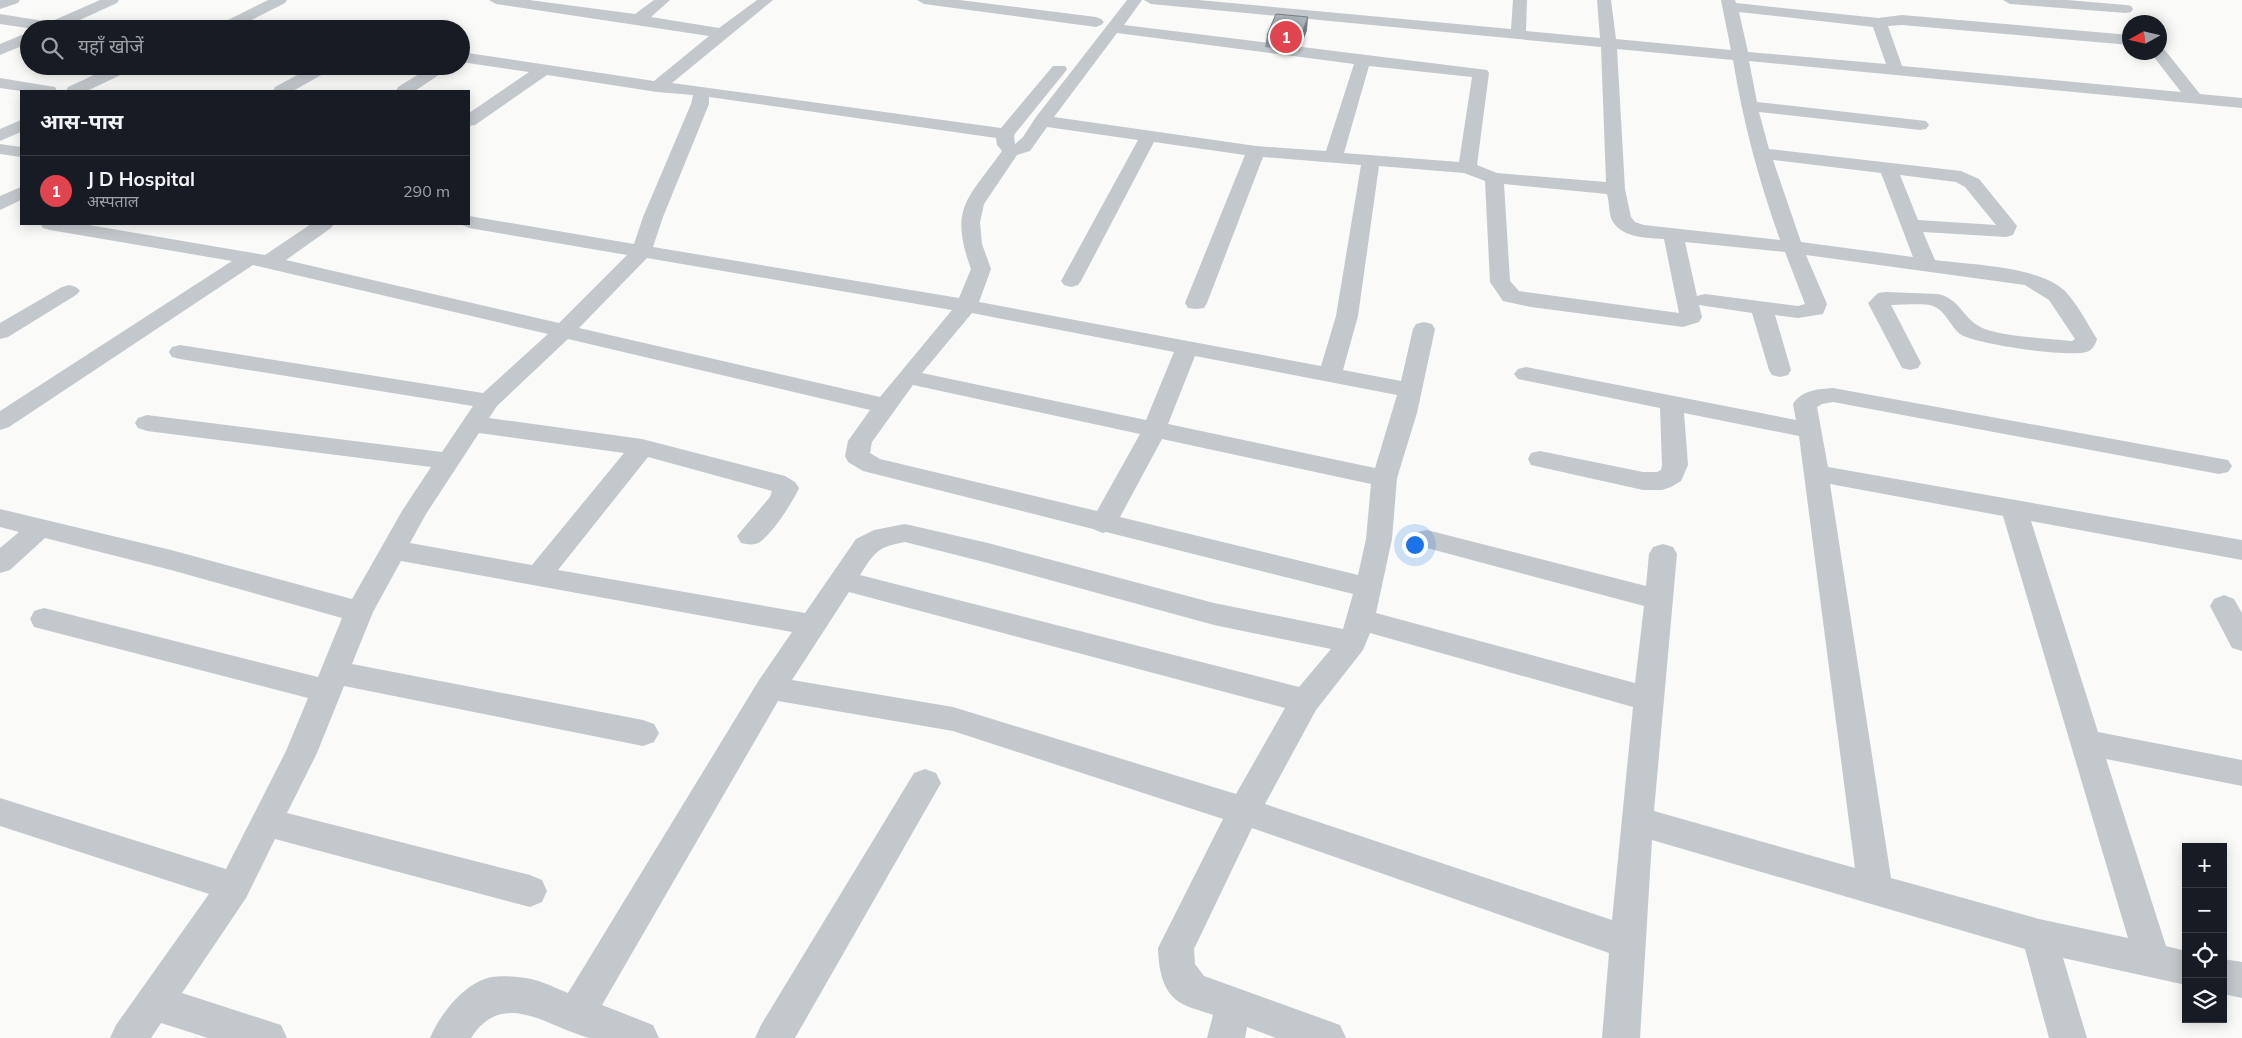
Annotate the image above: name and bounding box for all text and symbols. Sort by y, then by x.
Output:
north arrow [2122,15,2167,60]
pin: 1 [1270,18,1302,56]
search box [20,20,470,75]
icon: search [38,34,66,62]
text: यहाँ खोजें [78,34,144,58]
text: आस-पास [40,108,123,134]
text: J D Hospital [87,167,195,191]
text: 1 [51,181,61,201]
text: 290 m [403,181,450,201]
text: अस्पताल [87,191,139,211]
your location [1402,532,1428,558]
map controls [2182,843,2227,1023]
button: + [2182,843,2227,888]
button: − [2182,888,2227,933]
button: locate [2182,933,2227,978]
button: layers [2182,978,2227,1023]

